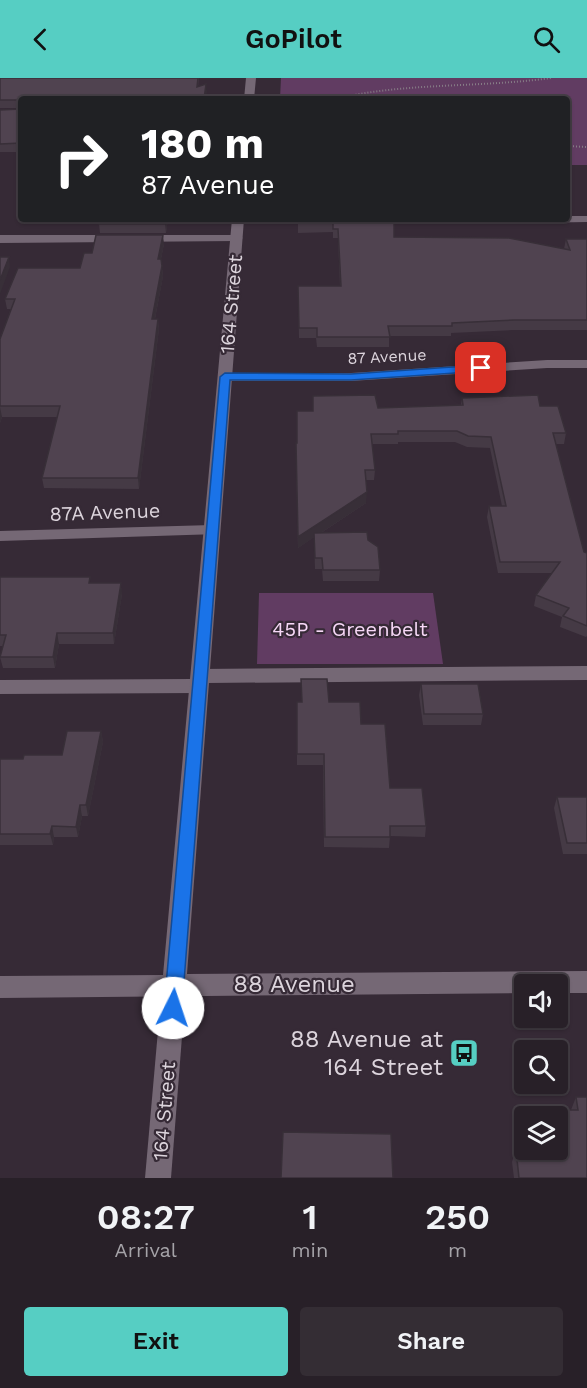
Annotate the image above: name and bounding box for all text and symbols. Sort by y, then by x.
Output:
icon: back [24,23,57,56]
text: GoPilot [245,23,342,55]
icon: search [530,23,563,56]
text: 180 m [141,119,264,168]
icon: right [42,120,120,198]
text: 87 Avenue [141,169,275,201]
street label: 164 Street [215,253,247,354]
pin [455,342,506,393]
street label: 87 Avenue [347,345,427,368]
icon: arrive [464,351,497,384]
street label: 87A Avenue [49,498,161,526]
park label: 45P - Greenbelt [272,617,428,641]
street label: 88 Avenue [233,970,355,998]
map controls [514,974,568,1160]
button: sound [514,974,568,1028]
position arrow [141,976,205,1040]
place label: 88 Avenue at 164 Street [290,1025,443,1081]
bus stop icon: 88 Avenue at 164 Street [448,1037,480,1069]
button: search [514,1040,568,1094]
street label: 164 Street [148,1060,180,1161]
button: layers [514,1106,568,1160]
text: 08:27 [97,1196,195,1238]
text: 1 [302,1196,317,1238]
text: 250 [425,1196,490,1238]
text: Arrival [115,1238,177,1262]
text: min [292,1238,328,1262]
text: m [448,1238,467,1262]
button: Exit [24,1307,288,1376]
button: Share [300,1307,563,1376]

